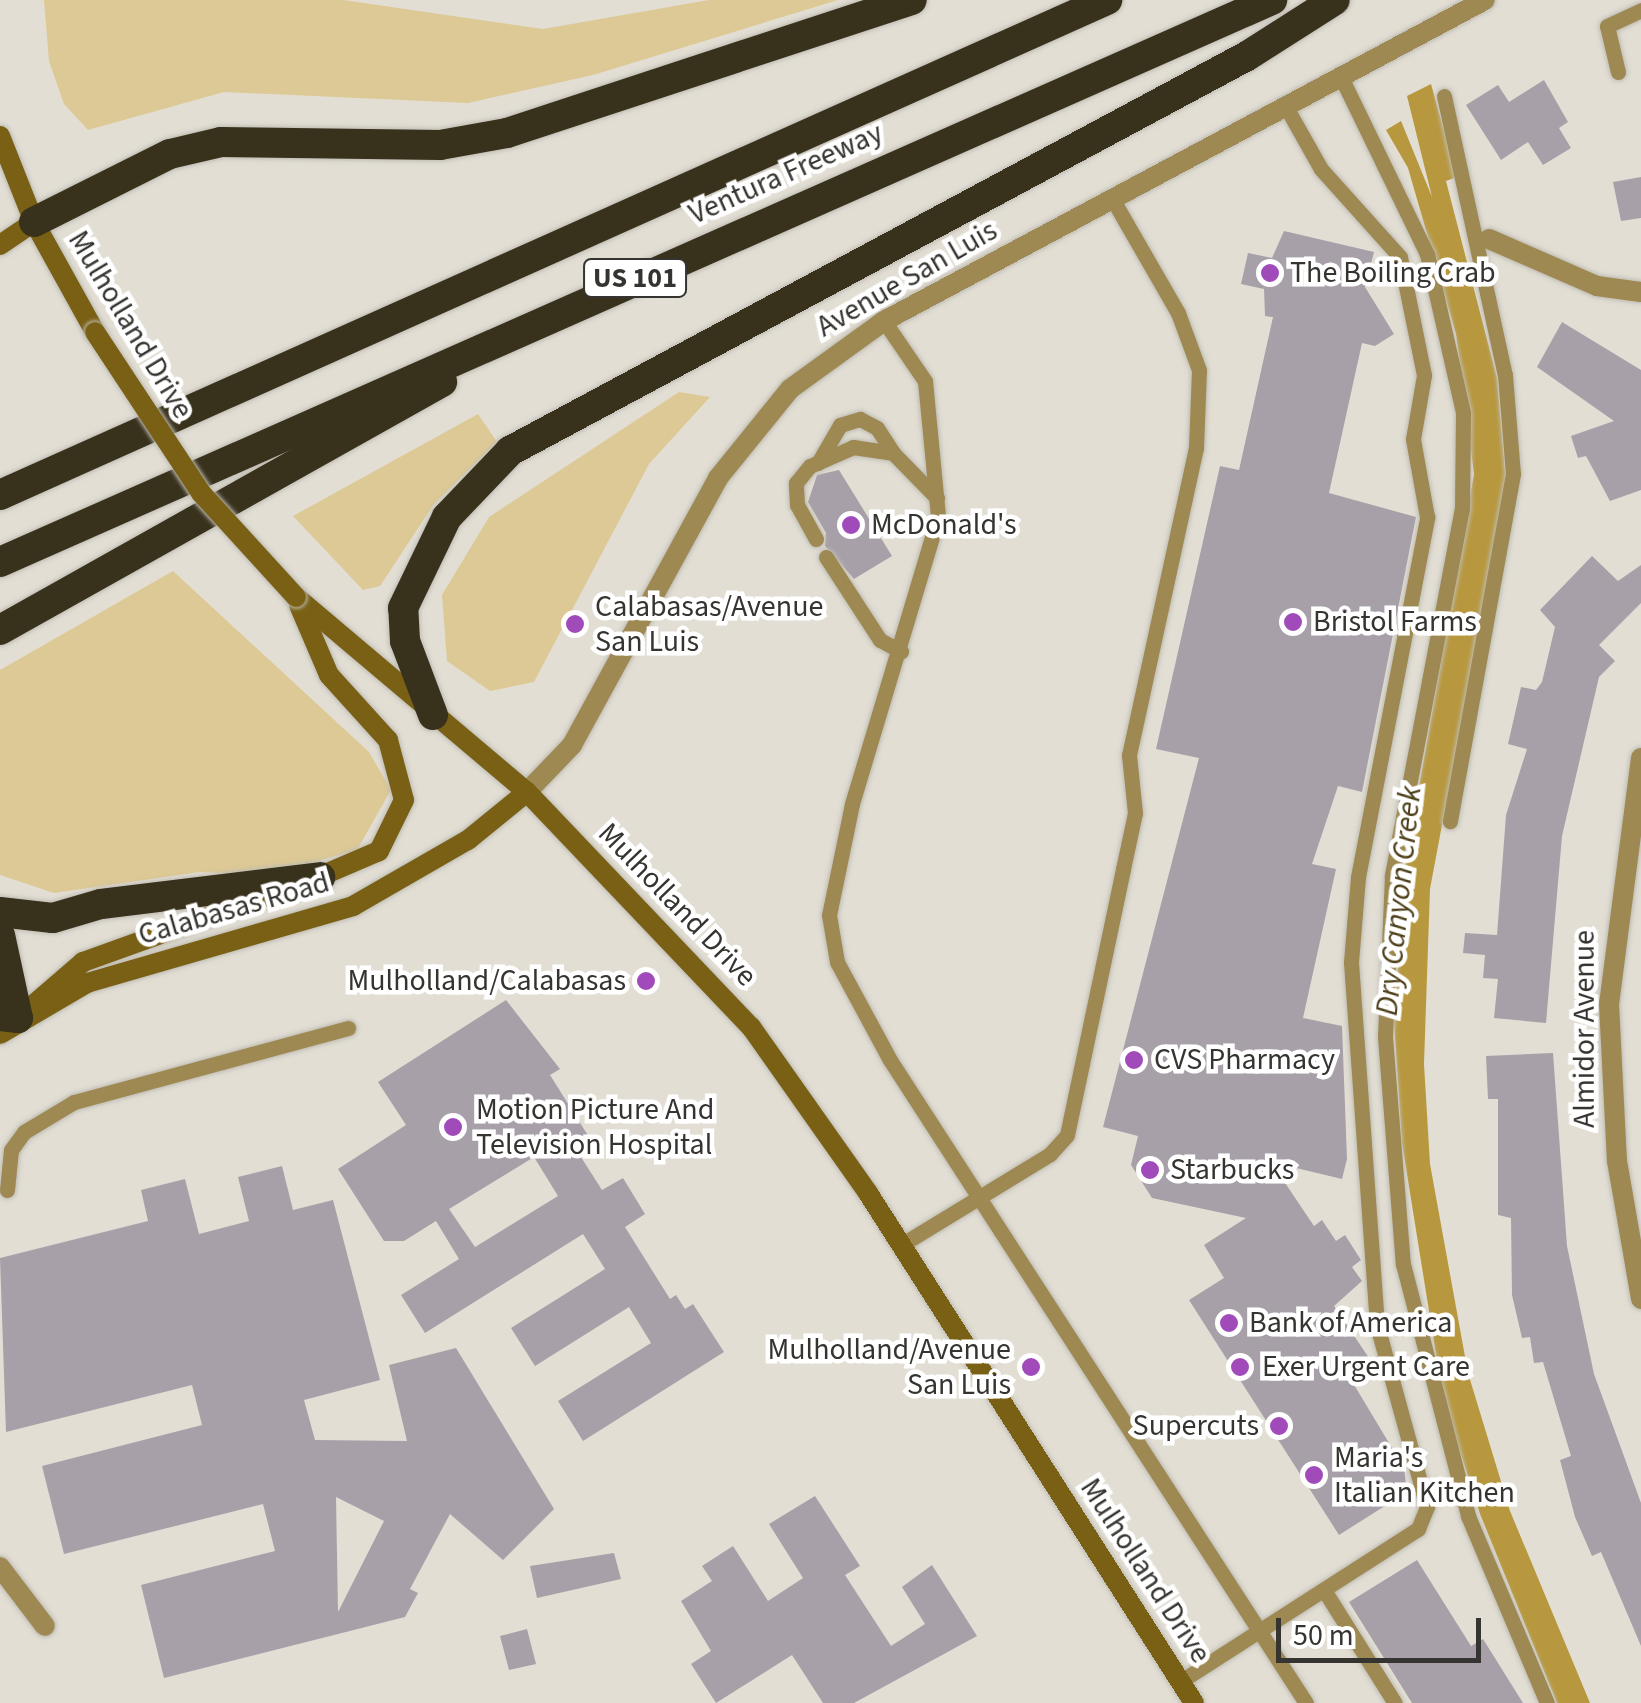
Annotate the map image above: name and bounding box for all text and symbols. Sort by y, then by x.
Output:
street label: Ventura Freeway [684,115,888,233]
street label: Avenue San Luis [810,213,1004,345]
street label: Mulholland Drive [60,225,200,425]
road number: US 101 [582,255,688,301]
place label: The Boiling Crab [1290,255,1496,291]
marker: The Boiling Crab [1259,262,1281,284]
place label: McDonald's [871,507,1016,543]
marker: McDonald's [840,514,862,536]
place label: Calabasas/Avenue San Luis [595,589,823,660]
place label: Bristol Farms [1313,604,1477,640]
marker: Bristol Farms [1282,611,1304,633]
marker: Calabasas/Avenue San Luis [564,613,586,635]
water label: Dry Canyon Creek [1368,784,1430,1018]
street label: Mulholland Drive [590,816,764,994]
street label: Calabasas Road [134,865,334,953]
street label: Almidor Avenue [1567,930,1603,1128]
place label: Mulholland/Calabasas [347,963,626,999]
marker: Mulholland/Calabasas [635,970,657,992]
place label: CVS Pharmacy [1154,1042,1335,1078]
marker: CVS Pharmacy [1123,1049,1145,1071]
place label: Motion Picture And Television Hospital [476,1092,714,1162]
marker: Motion Picture And Television Hospital [440,1114,466,1140]
place label: Starbucks [1170,1152,1294,1188]
marker: Starbucks [1139,1159,1161,1181]
place label: Bank of America [1249,1305,1452,1341]
marker: Bank of America [1218,1312,1240,1334]
place label: Mulholland/Avenue San Luis [767,1332,1011,1402]
place label: Exer Urgent Care [1262,1349,1470,1385]
marker: Exer Urgent Care [1227,1354,1253,1380]
marker: Mulholland/Avenue San Luis [1020,1356,1042,1378]
place label: Supercuts [1133,1408,1259,1444]
marker: Supercuts [1268,1415,1290,1437]
place label: Maria's Italian Kitchen [1334,1440,1515,1510]
marker: Maria's Italian Kitchen [1303,1464,1325,1486]
street label: Mulholland Drive [1072,1472,1218,1670]
scale bar [1281,1598,1486,1660]
text: 50 m [1293,1614,1354,1657]

